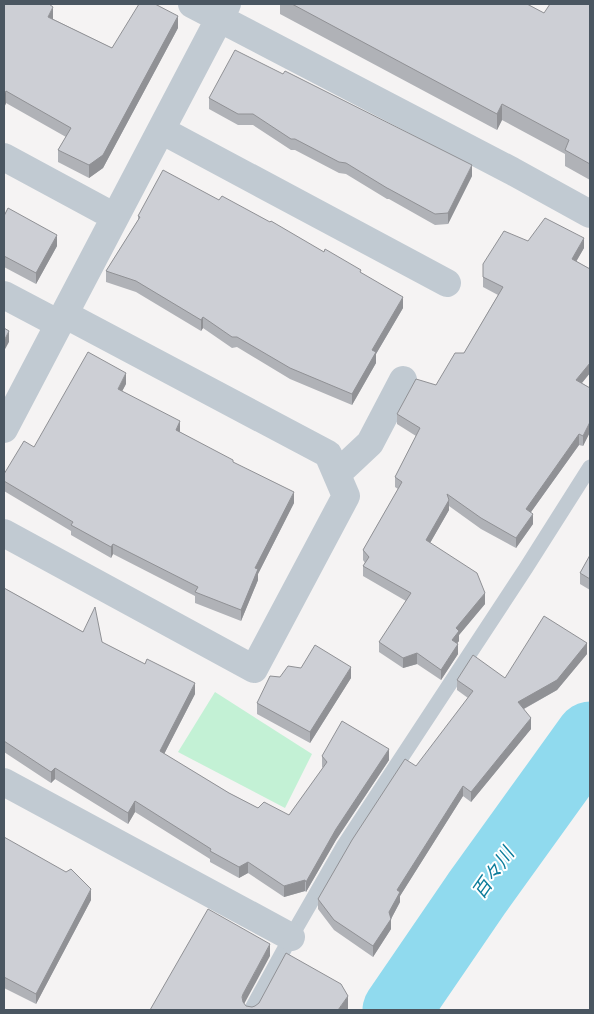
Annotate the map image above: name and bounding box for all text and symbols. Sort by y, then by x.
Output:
water label: 百々川 [466,840,522,904]

